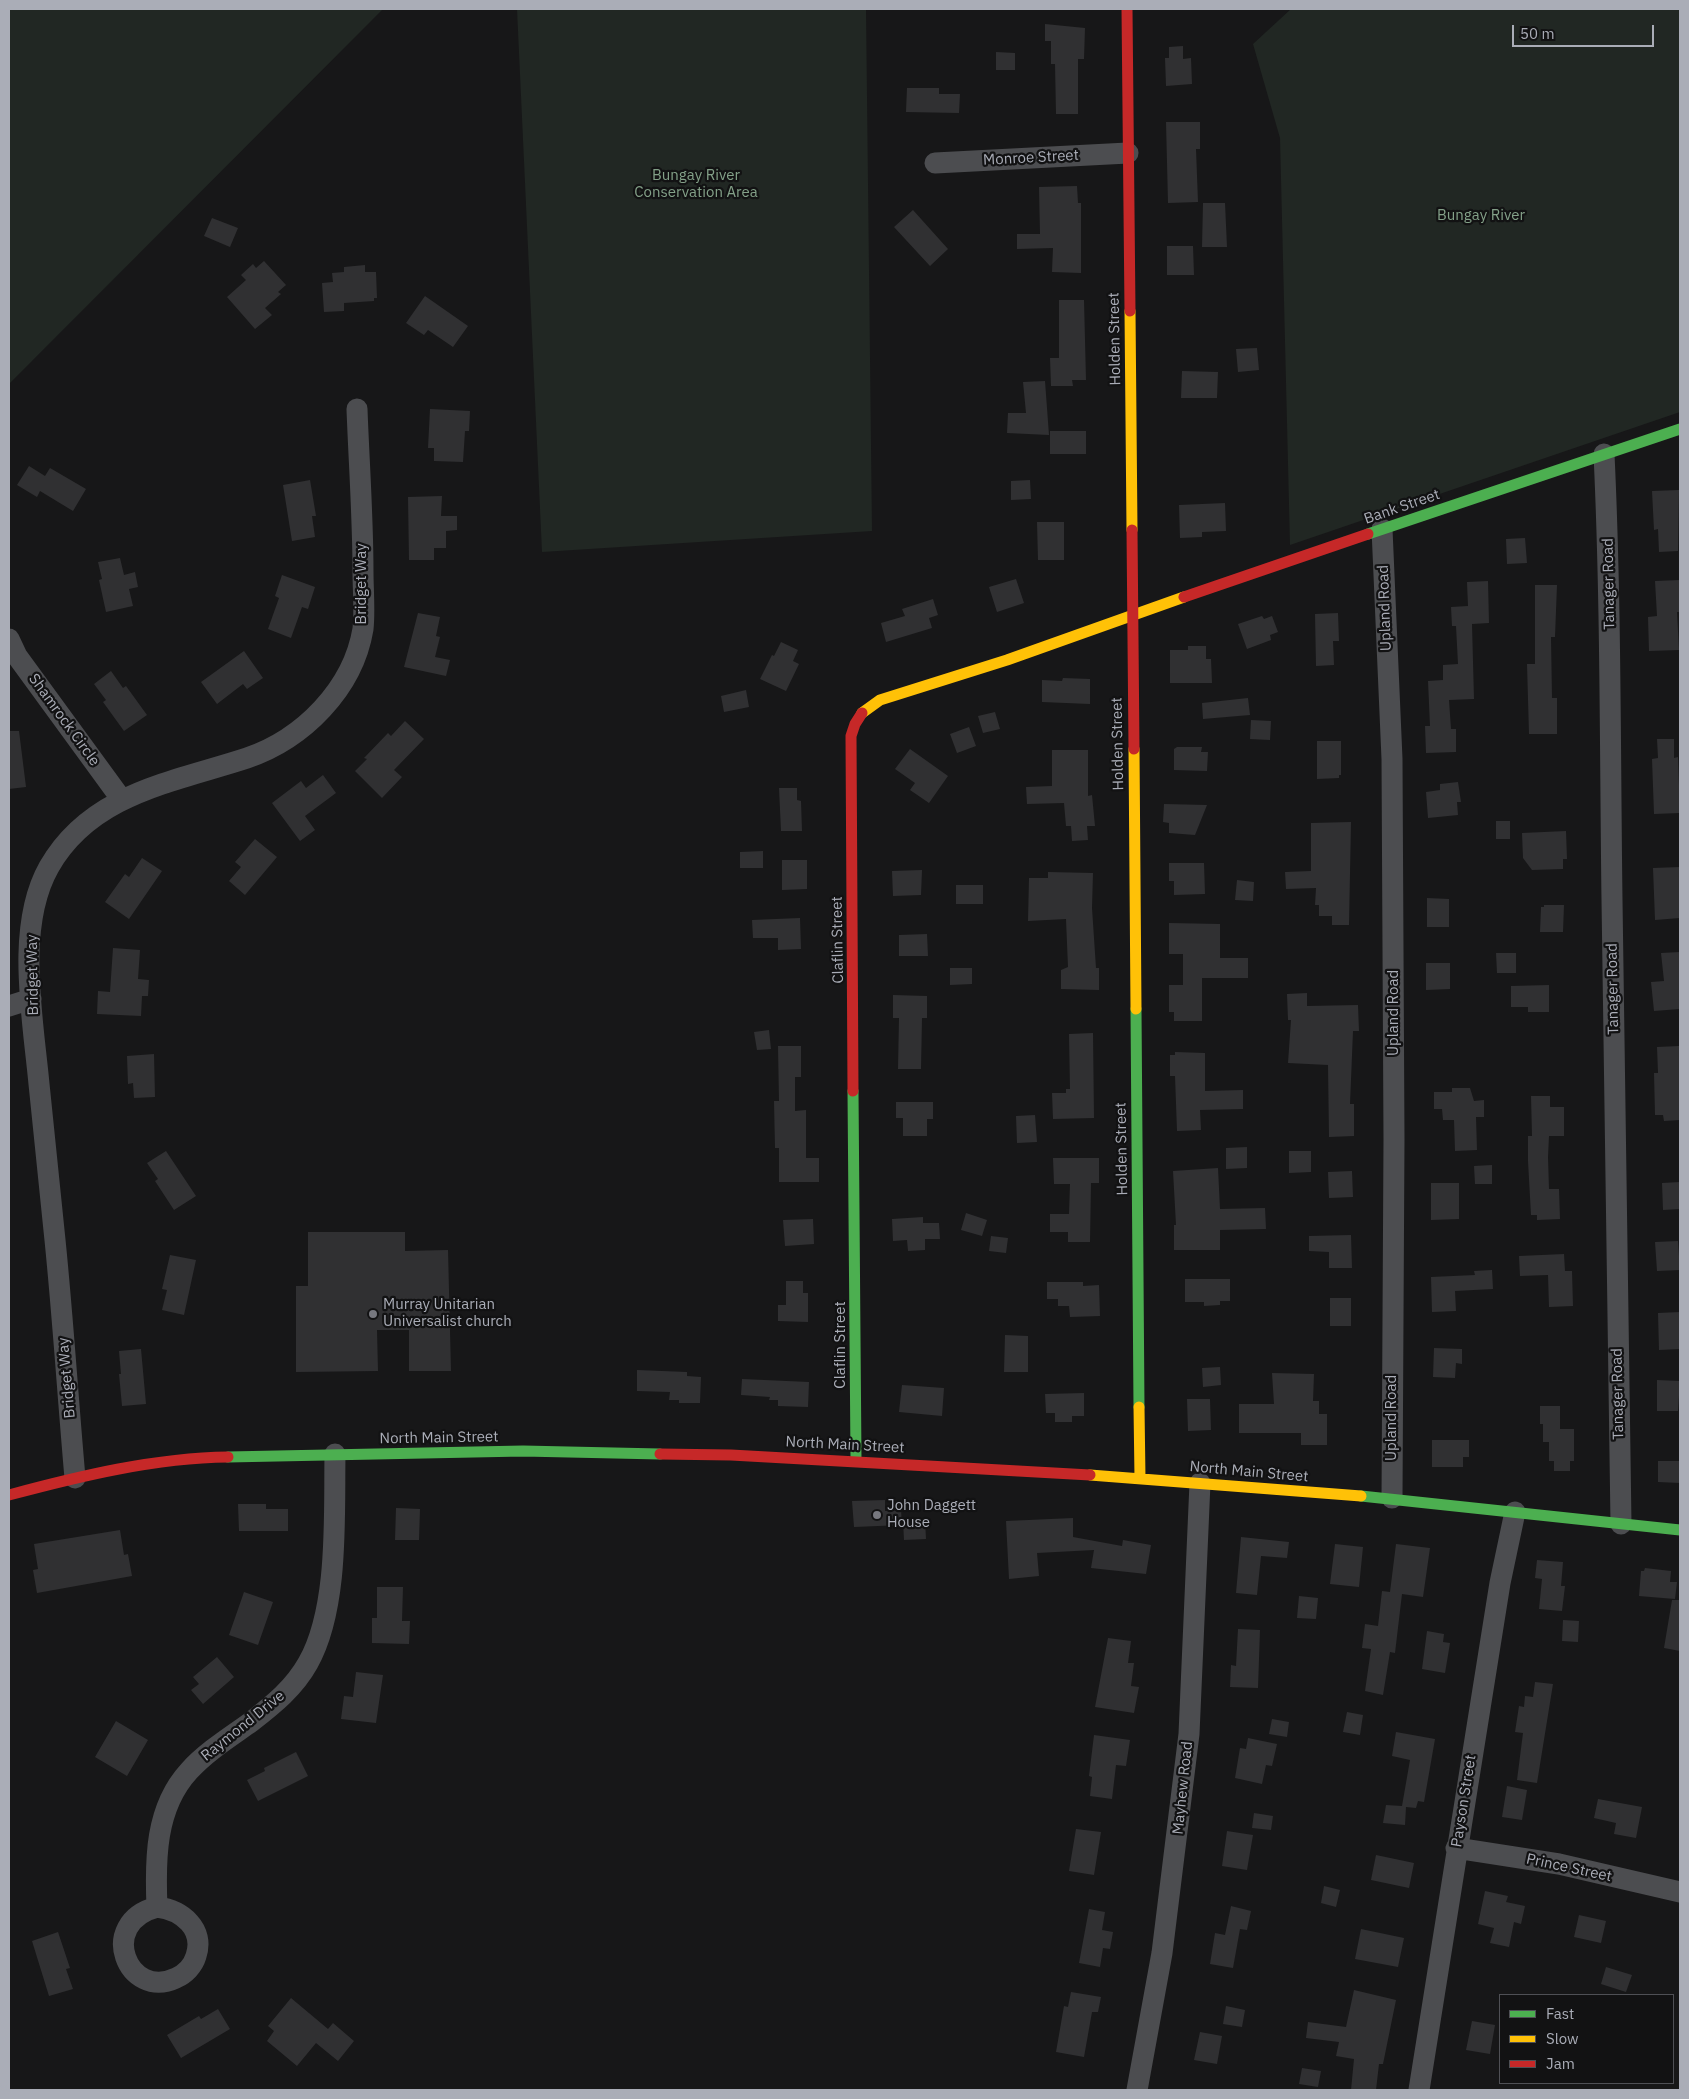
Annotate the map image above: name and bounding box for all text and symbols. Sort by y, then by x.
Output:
scale bar [1514,15,1656,47]
text: 50 m [1520,24,1555,43]
street label: Monroe Street [983,147,1079,169]
park label: Bungay River Conservation Area [634,167,758,202]
park label: Bungay River [1437,207,1525,225]
street label: Holden Street [1105,292,1125,386]
street label: Bank Street [1362,486,1442,528]
street label: Tanager Road [1599,538,1619,630]
street label: Bridget Way [353,543,371,625]
street label: Upland Road [1375,565,1395,651]
street label: Shamrock Circle [25,670,103,770]
street label: Holden Street [1108,697,1128,791]
street label: Claflin Street [828,896,848,984]
street label: Bridget Way [23,934,43,1016]
street label: Tanager Road [1603,943,1623,1035]
street label: Upland Road [1385,970,1403,1056]
street label: Holden Street [1112,1102,1132,1196]
place label: Murray Unitarian Universalist church [383,1296,512,1331]
street label: Claflin Street [832,1301,850,1389]
marker: Murray Unitarian Universalist church [367,1308,379,1320]
street label: Bridget Way [54,1337,80,1419]
street label: Tanager Road [1608,1348,1628,1440]
street label: Upland Road [1383,1375,1401,1461]
street label: North Main Street [379,1428,499,1448]
street label: North Main Street [785,1433,905,1457]
street label: North Main Street [1189,1458,1309,1486]
place label: John Daggett House [887,1497,976,1532]
marker: John Daggett House [871,1509,883,1521]
street label: Raymond Drive [198,1687,288,1765]
street label: Mayhew Road [1169,1740,1197,1836]
street label: Payson Street [1448,1754,1480,1848]
street label: Prince Street [1525,1850,1613,1886]
legend [1499,1994,1674,2084]
text: Fast [1546,2004,1574,2023]
text: Slow [1546,2029,1579,2048]
text: Jam [1546,2054,1575,2073]

